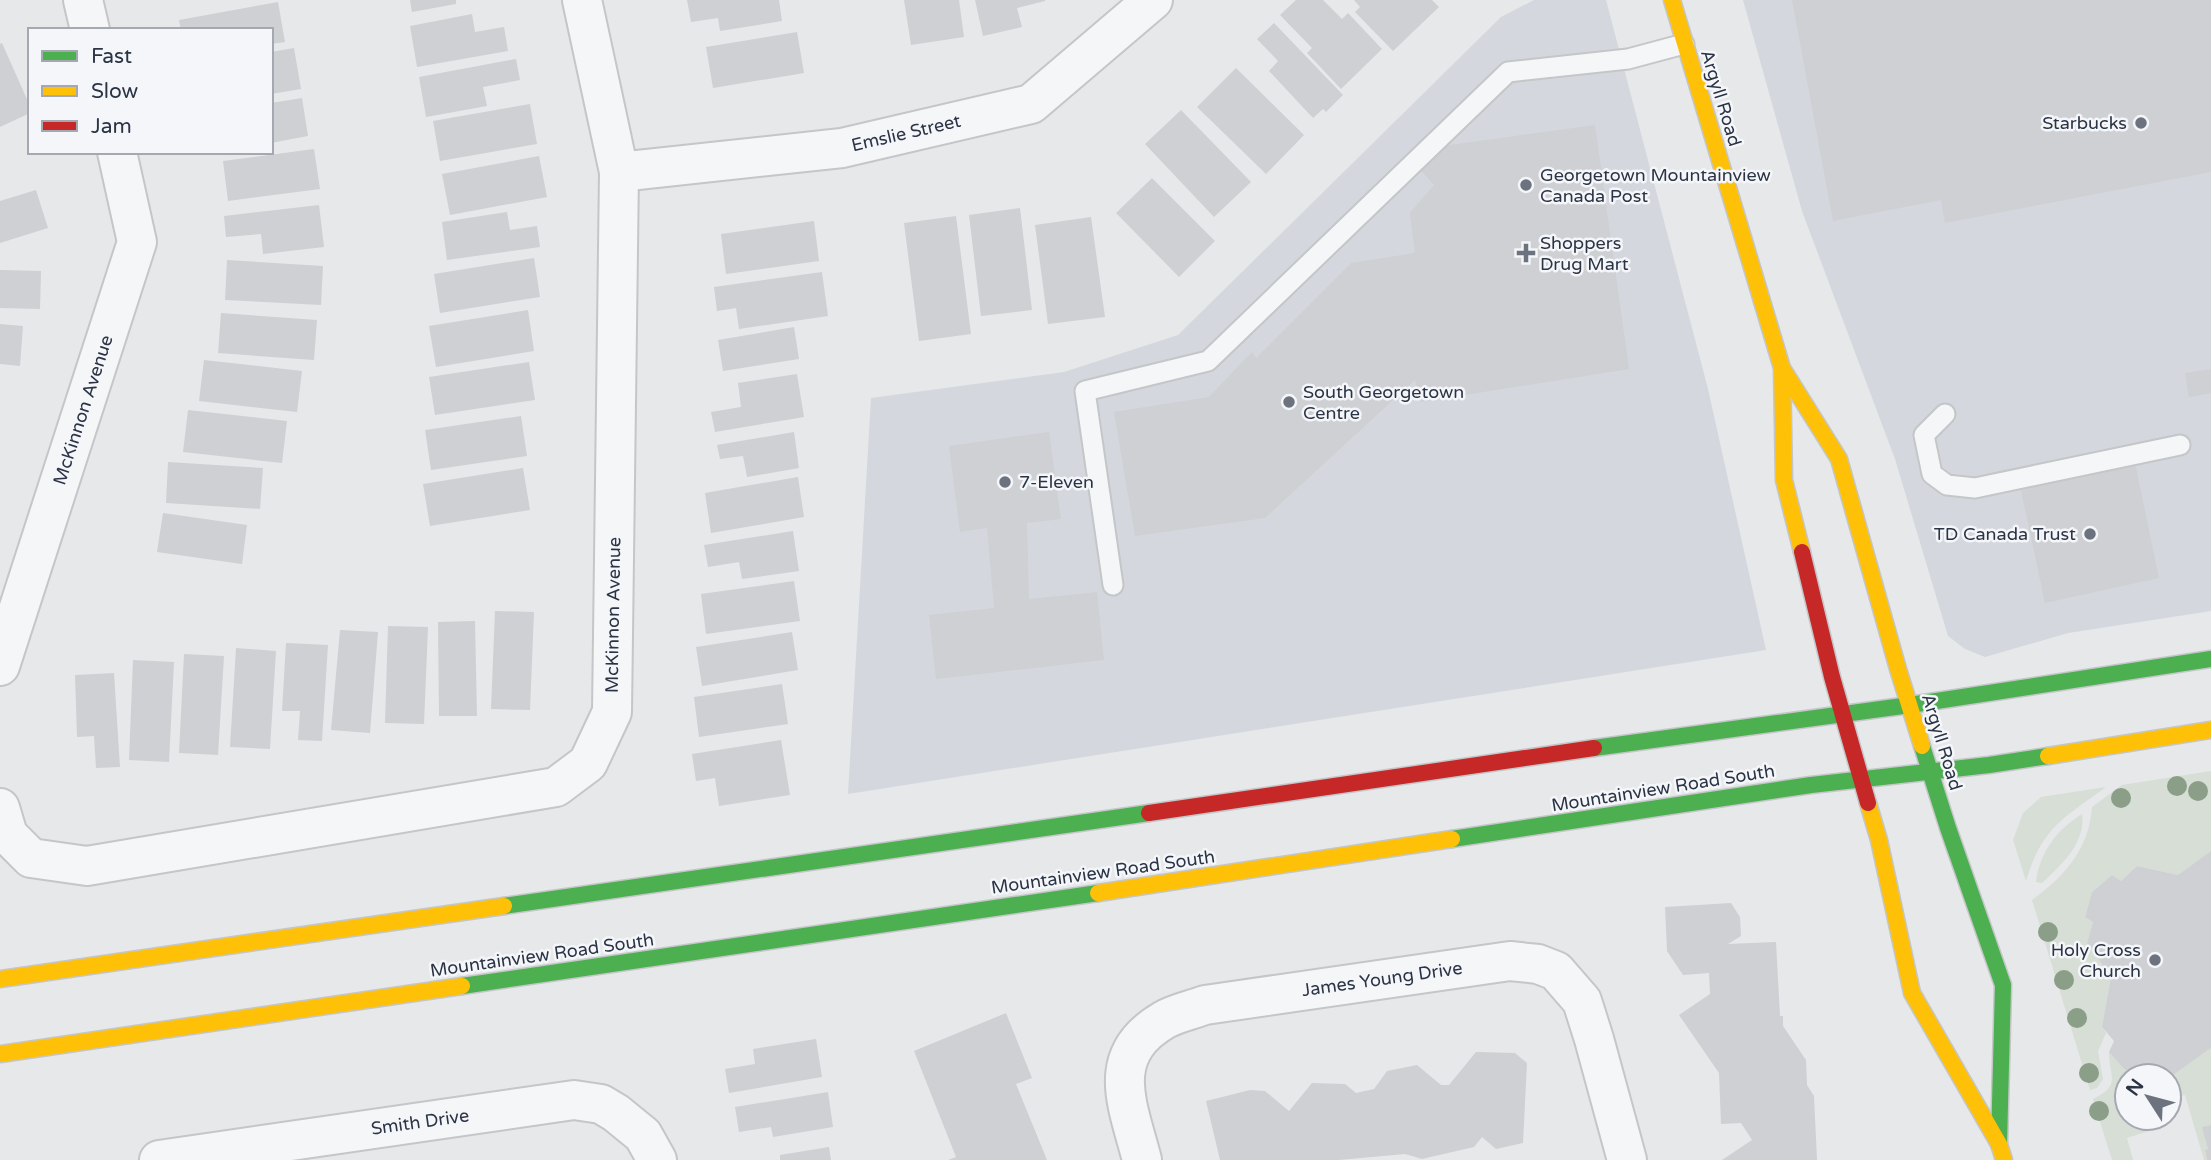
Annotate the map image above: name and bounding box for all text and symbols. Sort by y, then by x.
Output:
legend [28,28,273,154]
text: Fast [91,44,132,69]
street label: Argyll Road [1696,47,1746,149]
text: Slow [91,79,139,104]
street label: Emslie Street [849,110,963,156]
place label: Starbucks [2042,112,2127,134]
text: Jam [91,114,132,139]
marker: Starbucks [2133,115,2149,131]
place label: Georgetown Mountainview Canada Post [1540,164,1771,207]
marker: Georgetown Mountainview Canada Post [1518,177,1534,193]
place label: Shoppers Drug Mart [1540,232,1629,275]
marker: Shoppers Drug Mart [1518,245,1534,261]
street label: McKinnon Avenue [48,332,118,488]
place label: South Georgetown Centre [1303,381,1464,424]
marker: South Georgetown Centre [1281,394,1297,410]
place label: 7-Eleven [1019,471,1094,493]
marker: 7-Eleven [997,474,1013,490]
place label: TD Canada Trust [1934,523,2076,545]
marker: TD Canada Trust [2082,526,2098,542]
street label: McKinnon Avenue [601,537,625,693]
street label: Argyll Road [1917,691,1967,793]
street label: Mountainview Road South [1550,759,1776,817]
street label: Mountainview Road South [990,845,1216,899]
street label: Mountainview Road South [429,928,655,982]
place label: Holy Cross Church [2051,939,2141,982]
marker: Holy Cross Church [2147,952,2163,968]
street label: James Young Drive [1300,957,1464,1001]
north arrow [2113,1062,2183,1132]
text: N [2122,1075,2148,1100]
street label: Smith Drive [370,1104,470,1140]

